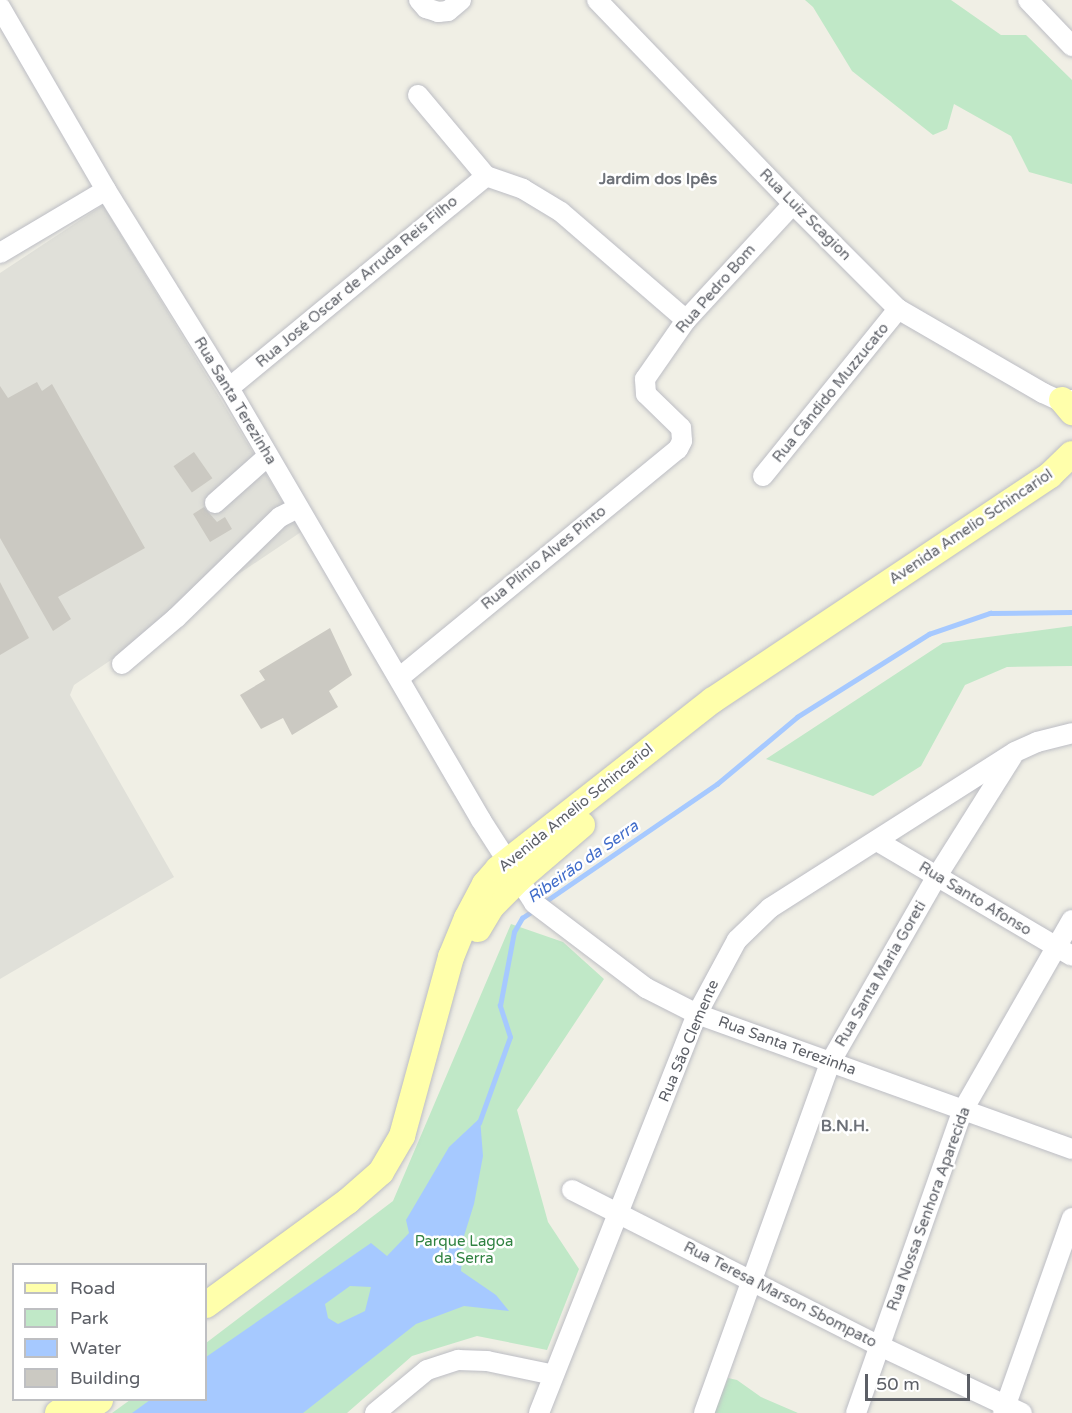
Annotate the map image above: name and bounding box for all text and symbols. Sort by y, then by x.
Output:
street label: Rua Luiz Scagion [755,165,855,265]
district label: Jardim dos Ipês [599,169,717,189]
street label: Rua José Oscar de Arruda Reis Filho [253,192,461,372]
street label: Rua Pedro Bom [673,241,759,337]
street label: Rua Cândido Muzzucato [769,320,893,466]
street label: Rua Santa Terezinha [190,334,280,468]
street label: Avenida Amelio Schincariol [886,465,1056,589]
street label: Rua Plínio Alves Pinto [478,502,610,614]
street label: Avenida Amelio Schincariol [495,740,657,876]
water label: Ribeirão da Serra [524,817,642,907]
street label: Rua Santo Afonso [915,858,1035,940]
street label: Rua Santa Maria Goreti [832,898,930,1050]
street label: Rua São Clemente [655,977,723,1105]
street label: Rua Santa Terezinha [716,1013,858,1079]
street label: Rua Nossa Senhora Aparecida [884,1105,974,1313]
district label: B.N.H. [821,1116,869,1136]
park label: Parque Lagoa da Serra [415,1232,513,1267]
street label: Rua Teresa Marson Sbompato [680,1238,880,1352]
legend [12,1263,207,1401]
text: Road [70,1277,115,1299]
text: Park [70,1307,108,1329]
text: Water [70,1337,121,1359]
scale bar [868,1362,973,1400]
text: Building [70,1367,140,1389]
text: 50 m [876,1373,920,1395]

